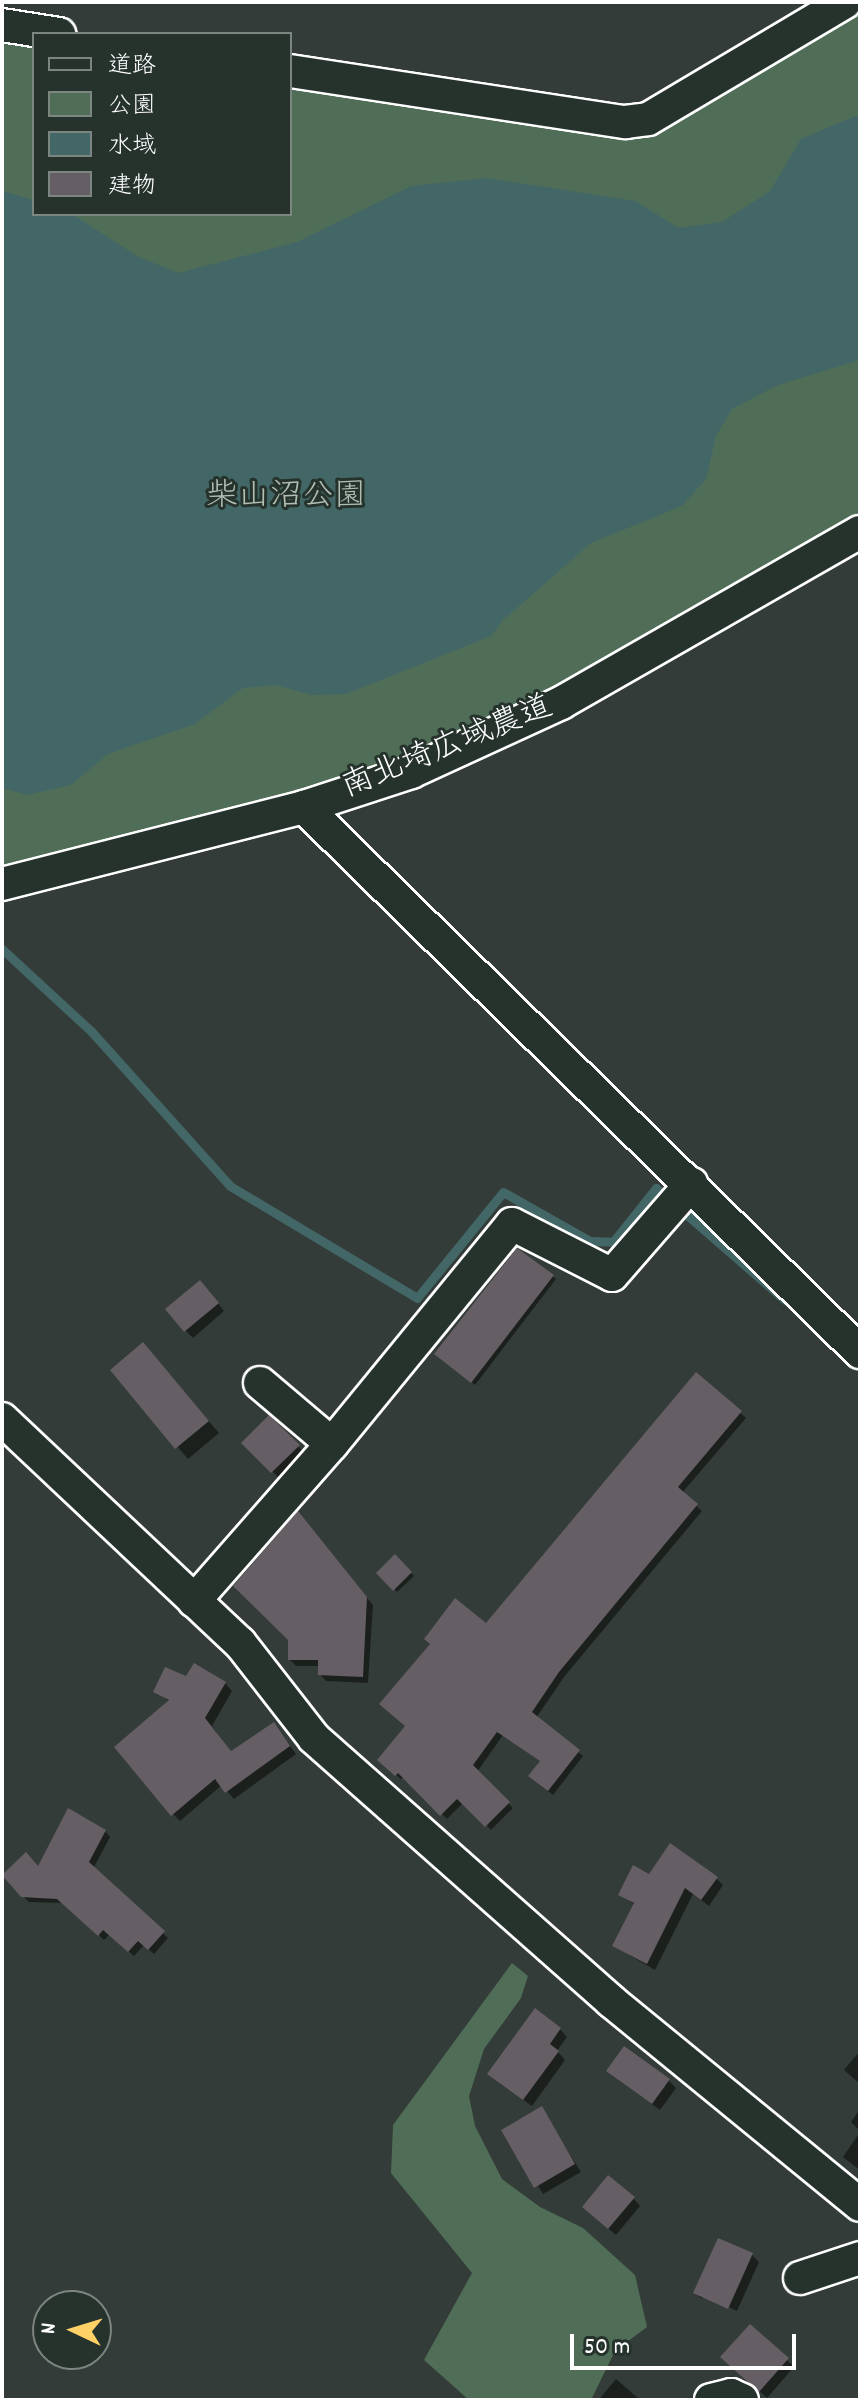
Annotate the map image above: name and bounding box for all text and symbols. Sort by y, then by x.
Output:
legend [32,32,292,216]
text: 道路 [108,50,156,84]
text: 公園 [108,90,156,124]
text: 水域 [108,130,156,164]
text: 建物 [108,170,156,204]
park label: 柴山沼公園 [206,479,366,517]
street label: 南北埼広域農道 [337,689,559,809]
north arrow [32,2290,112,2370]
scale bar [574,2318,800,2368]
text: N [34,2322,65,2335]
text: 50 m [584,2331,630,2365]

